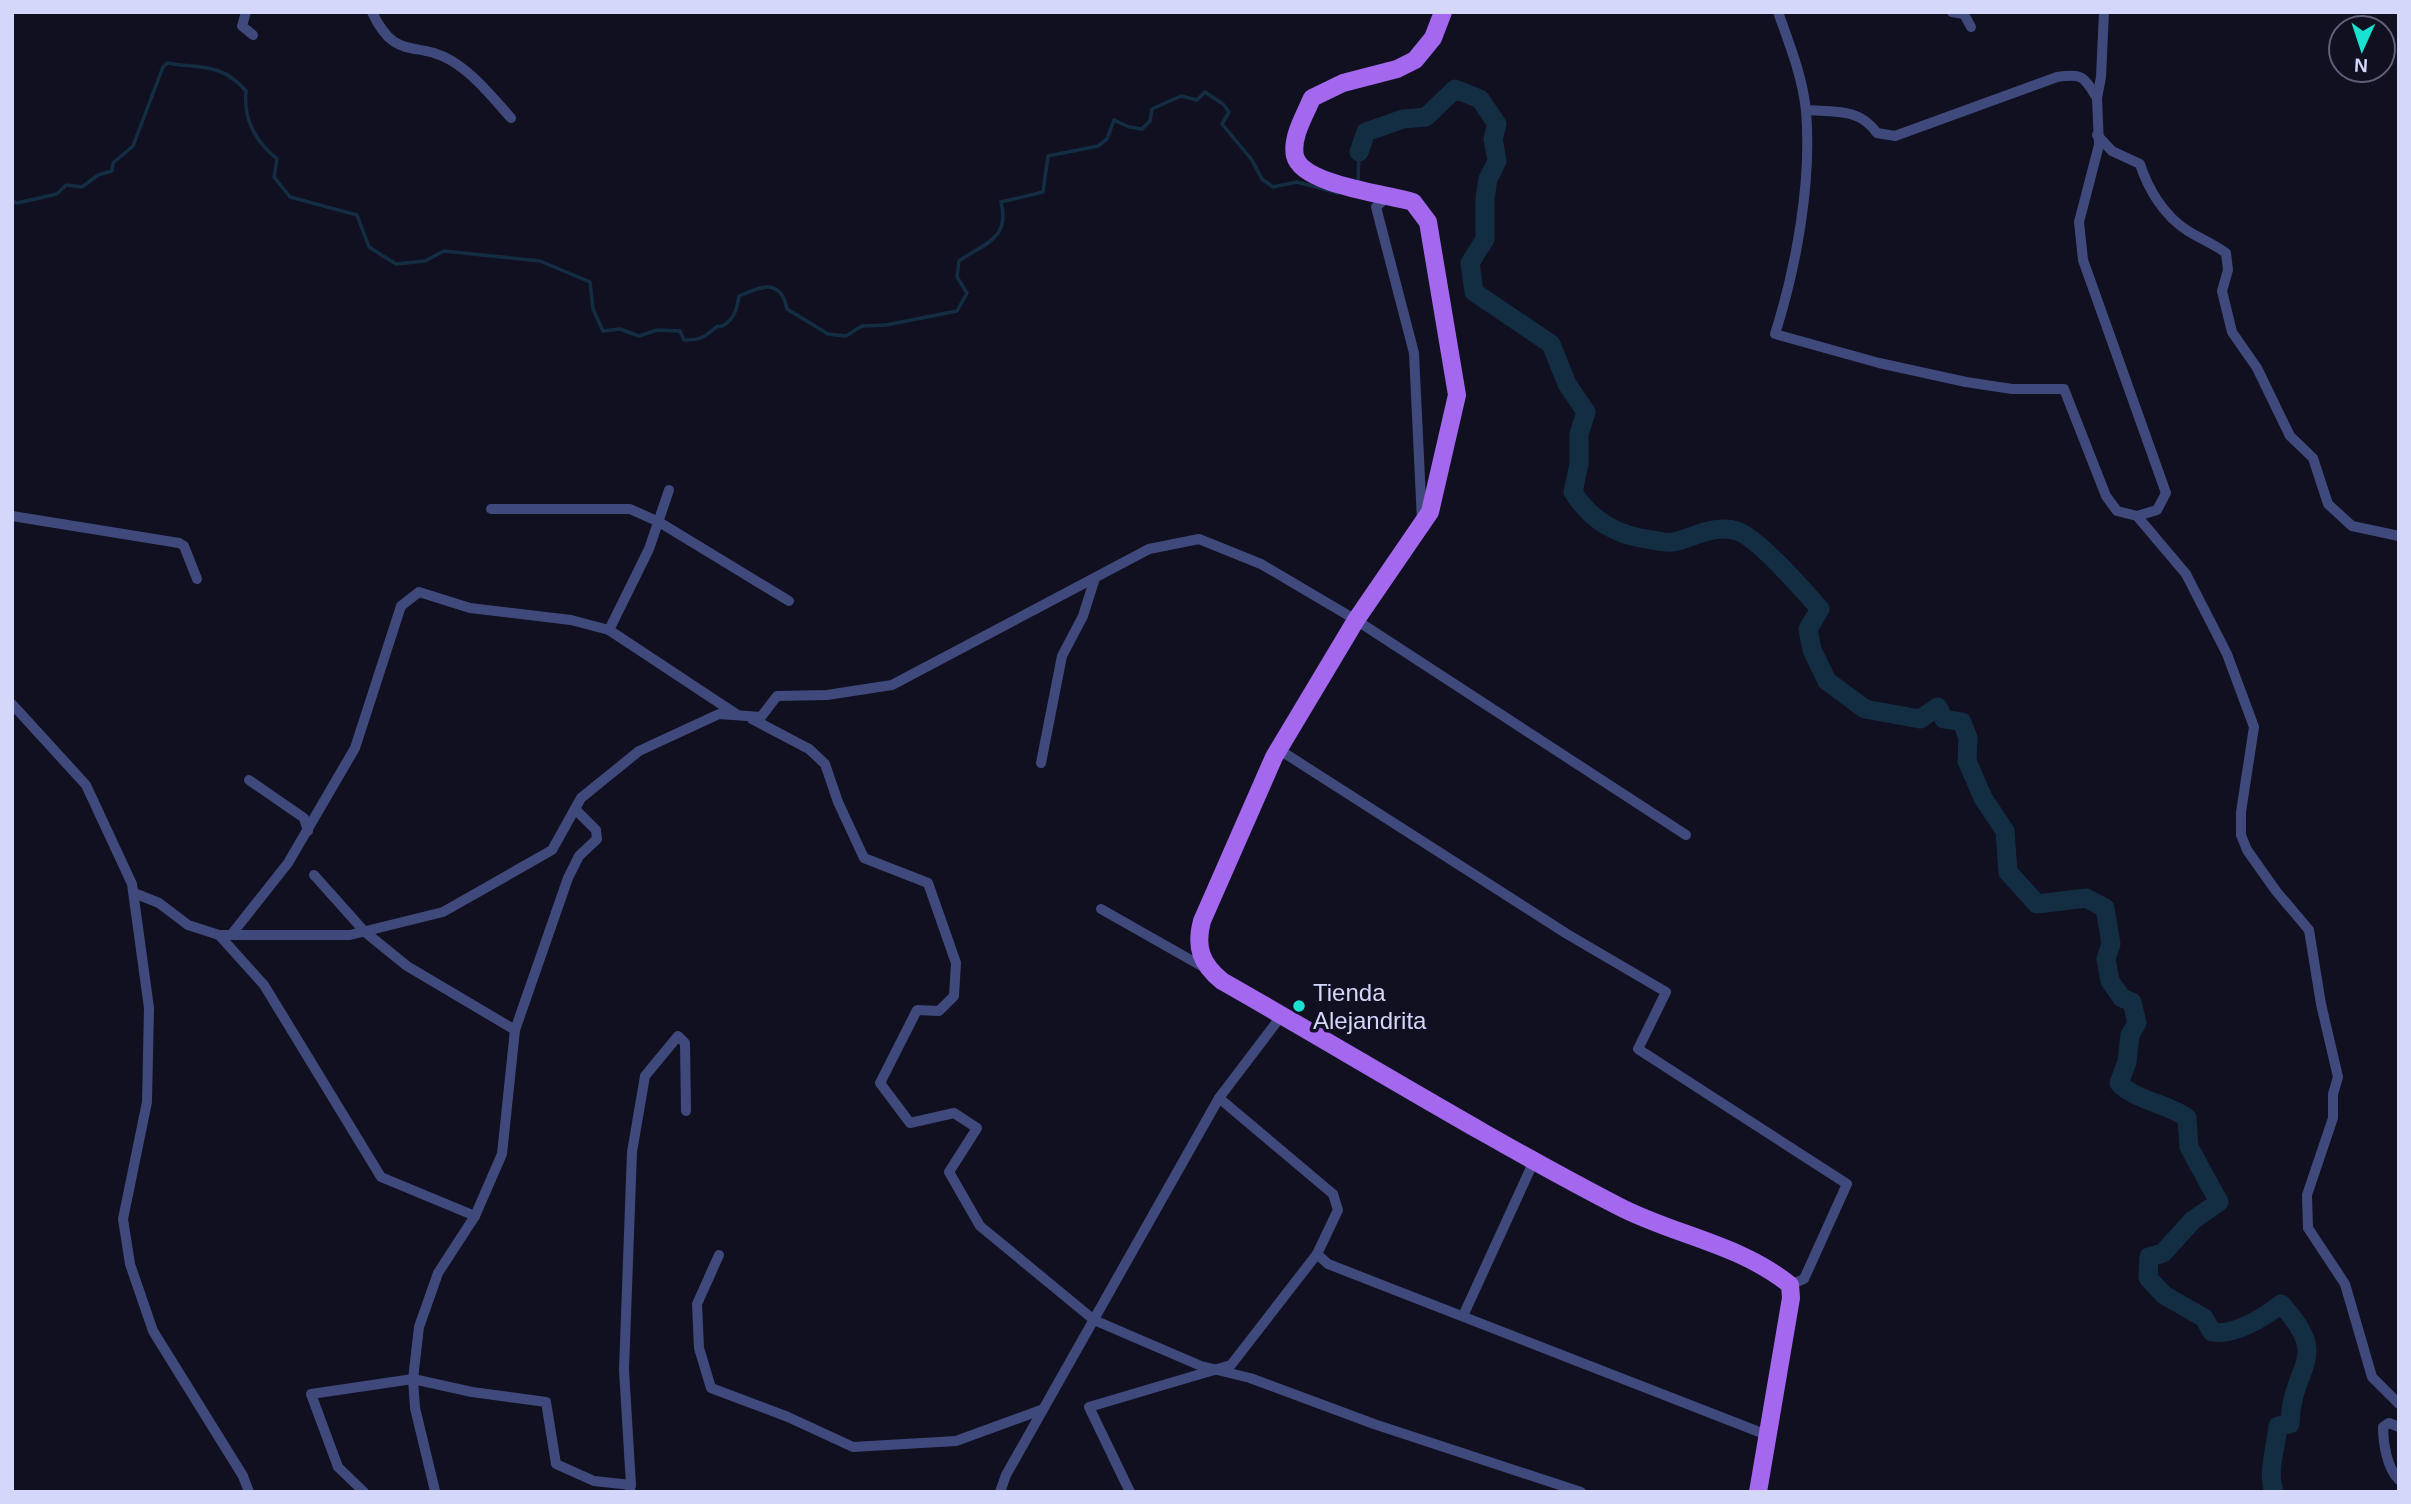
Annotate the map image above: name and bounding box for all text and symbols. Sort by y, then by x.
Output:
north arrow [2327,14,2397,84]
text: N [2354,55,2369,76]
place label: Tienda Alejandrita [1313,979,1427,1034]
marker: Tienda Alejandrita [1291,998,1307,1014]

